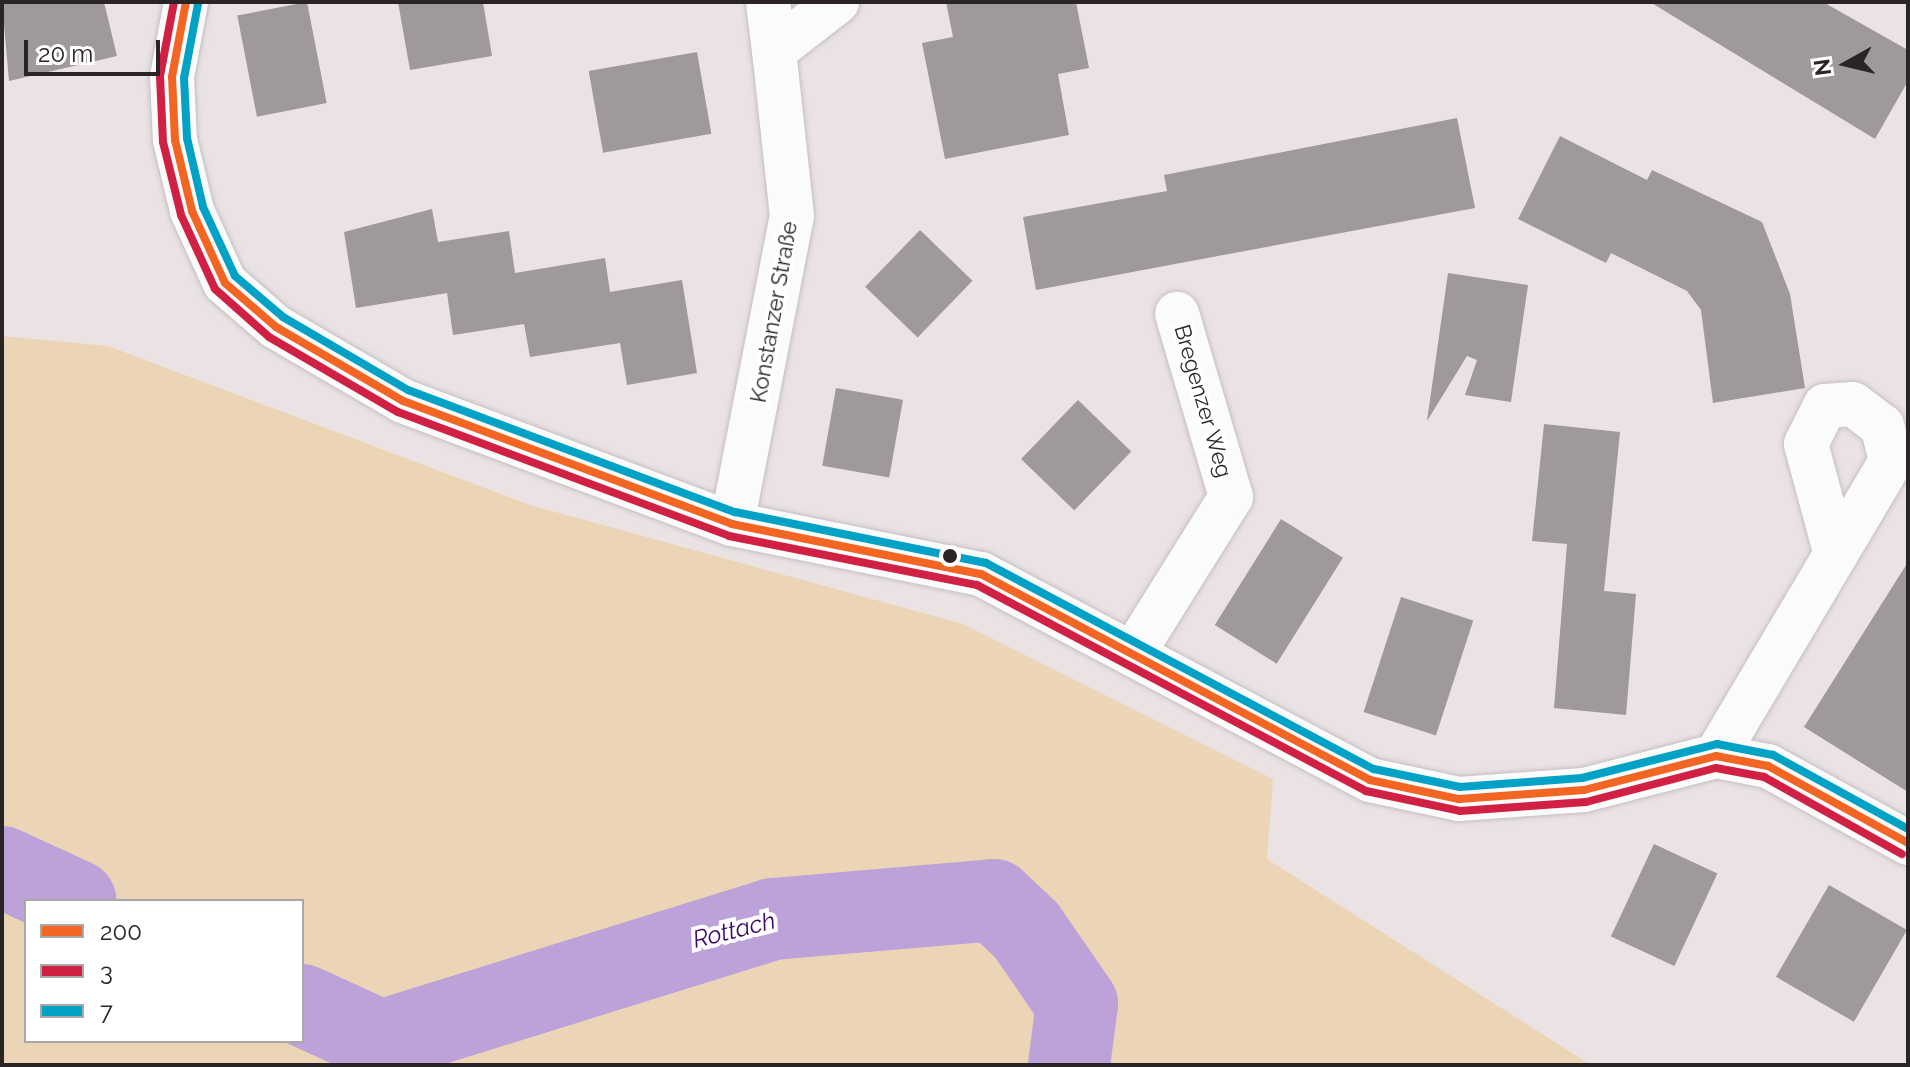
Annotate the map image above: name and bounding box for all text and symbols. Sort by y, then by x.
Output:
scale bar [28,24,164,74]
north arrow [1806,24,1886,104]
text: 20 m [38,39,93,68]
text: N [1808,57,1836,77]
street label: Konstanzer Straße [745,219,803,405]
street label: Bregenzer Weg [1168,321,1238,481]
unlabelled marker [942,548,958,564]
legend [24,899,304,1043]
water label: Rottach [690,906,778,954]
text: 200 [100,917,142,946]
text: 3 [100,957,113,986]
text: 7 [100,997,113,1026]

